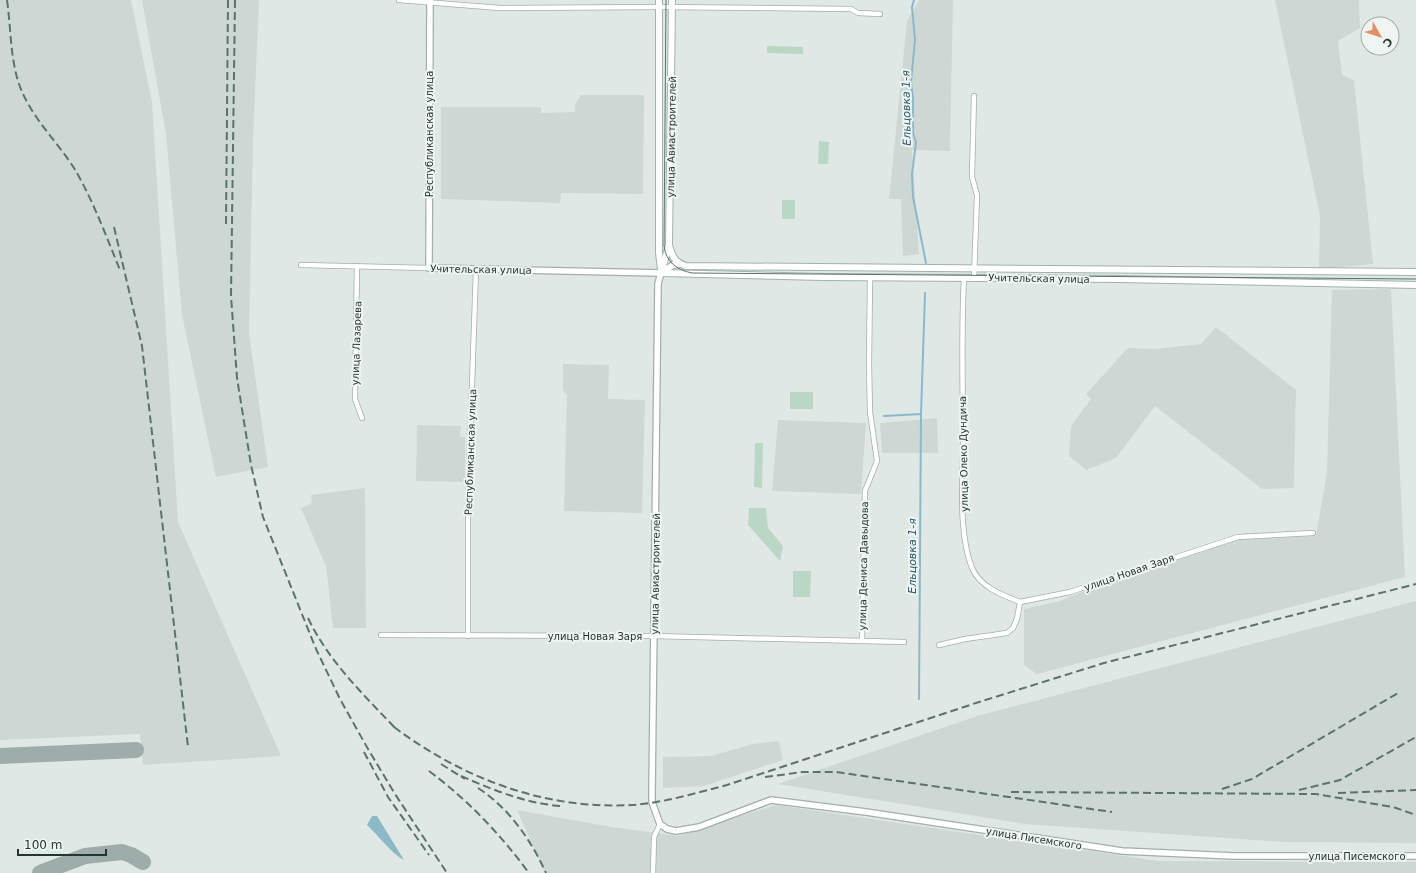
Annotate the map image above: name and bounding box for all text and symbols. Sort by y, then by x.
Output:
north arrow [1360,16,1400,56]
text: С [1380,35,1395,49]
water label: Ельцовка 1-я [899,70,914,146]
street label: Республиканская улица [424,71,435,197]
street label: улица Авиастроителей [665,76,678,198]
street label: Учительская улица [430,263,532,276]
street label: Учительская улица [988,272,1090,285]
street label: улица Лазарева [350,301,363,385]
street label: Республиканская улица [463,389,478,515]
street label: улица Олеко Дундича [957,396,970,512]
street label: улица Дениса Давыдова [857,501,870,631]
street label: улица Авиастроителей [649,513,662,635]
water label: Ельцовка 1-я [906,518,919,594]
street label: улица Новая Заря [1083,552,1176,593]
street label: улица Новая Заря [548,631,642,642]
street label: улица Писемского [985,825,1083,852]
scale bar [18,831,106,857]
text: 100 m [24,838,62,852]
street label: улица Писемского [1308,851,1406,862]

